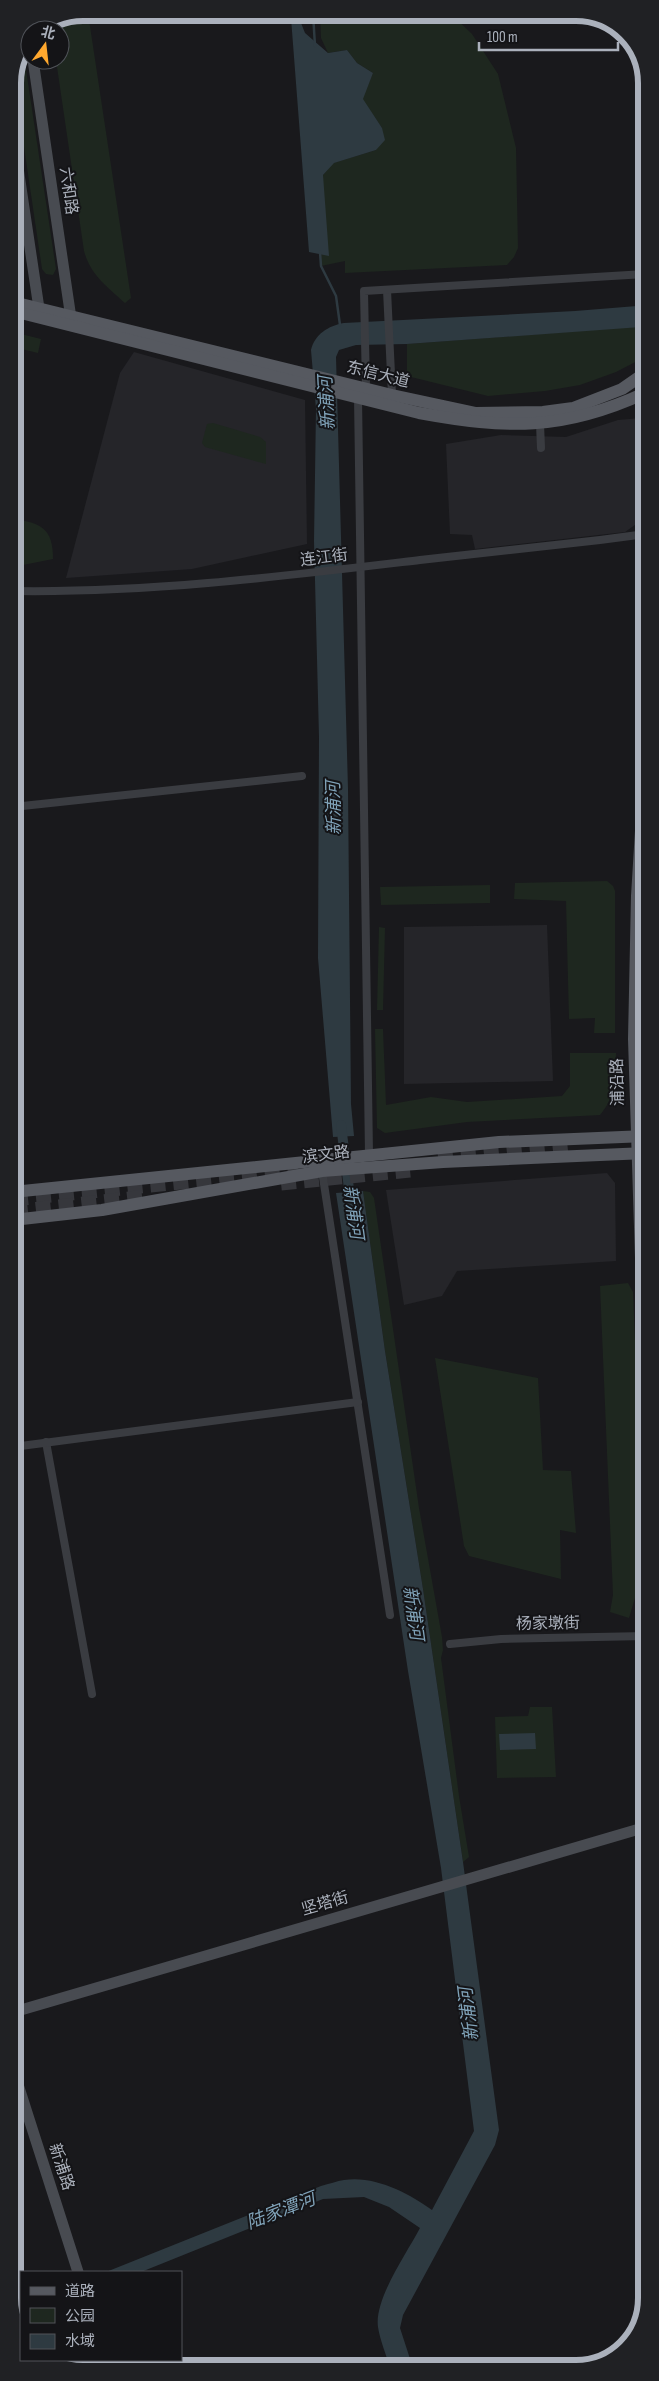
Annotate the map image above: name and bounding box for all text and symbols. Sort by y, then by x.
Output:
north arrow [20,20,70,70]
scale bar [479,20,618,52]
text: 北 [39,23,57,43]
text: 100 m [487,28,518,47]
street label: 六和路 [55,166,81,216]
street label: 东信大道 [345,358,411,392]
water label: 新浦河 [315,372,339,431]
street label: 连江街 [299,546,349,570]
water label: 新浦河 [323,778,345,835]
street label: 浦沿路 [608,1058,628,1106]
street label: 滨文路 [301,1143,351,1167]
water label: 新浦河 [339,1184,368,1243]
water label: 新浦河 [399,1585,428,1644]
street label: 杨家墩街 [516,1614,580,1634]
street label: 坚塔街 [299,1888,351,1920]
water label: 新浦河 [455,1983,483,2042]
street label: 新浦路 [45,2141,77,2193]
water label: 陆家潭河 [244,2187,321,2234]
legend [20,2271,182,2361]
text: 道路 [65,2282,95,2301]
text: 公园 [65,2307,95,2326]
text: 水域 [65,2332,95,2351]

